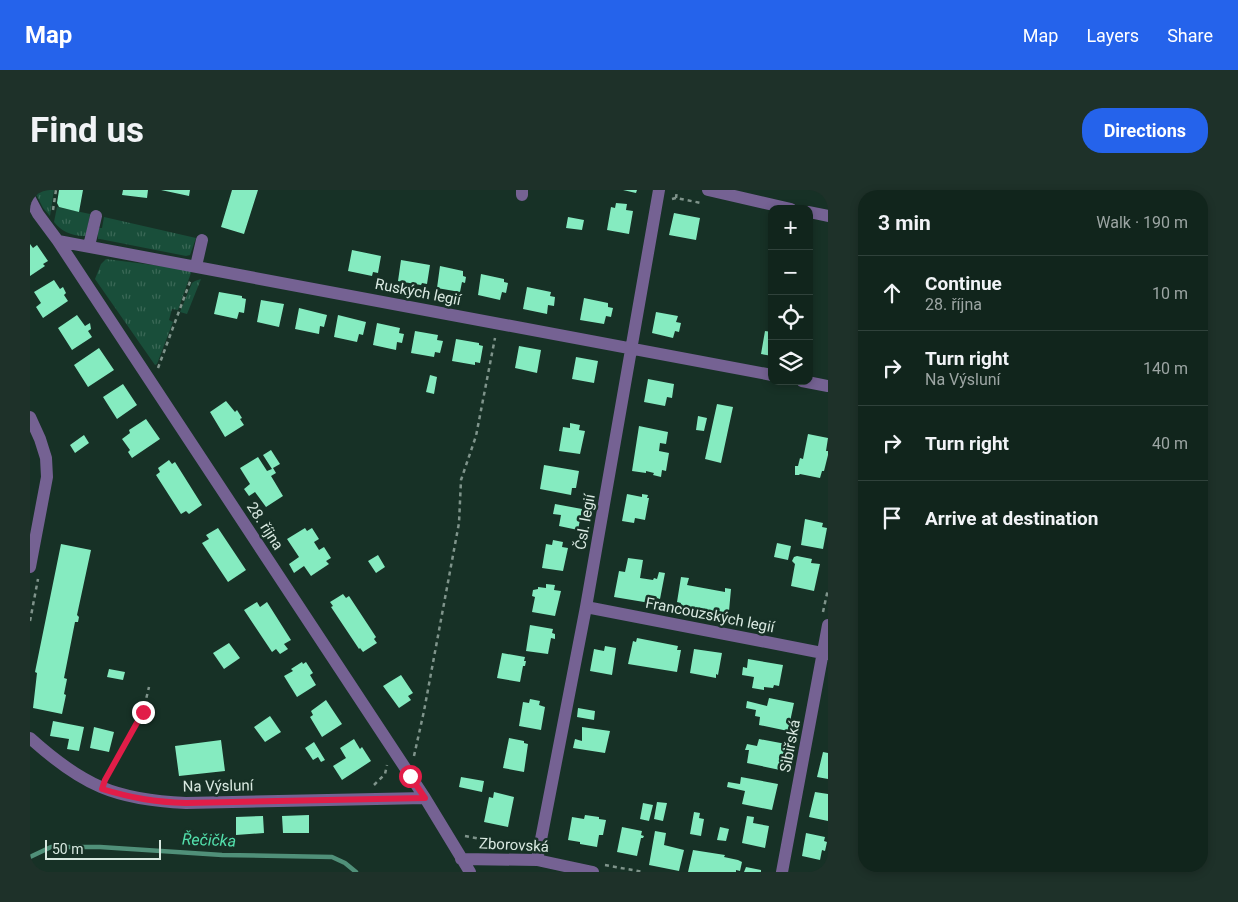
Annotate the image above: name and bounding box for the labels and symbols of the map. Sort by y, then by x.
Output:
street label: Ruských legií [374,275,464,309]
street label: Čsl. legií [571,491,599,551]
street label: 28. října [243,499,287,553]
street label: Francouzských legií [644,594,777,637]
route end [132,701,155,724]
street label: Sibiřská [776,718,804,774]
route start [399,765,422,788]
street label: Na Výsluní [182,776,255,796]
water label: Řečička [182,830,236,850]
street label: Zborovská [479,834,549,856]
scale bar [45,837,161,860]

